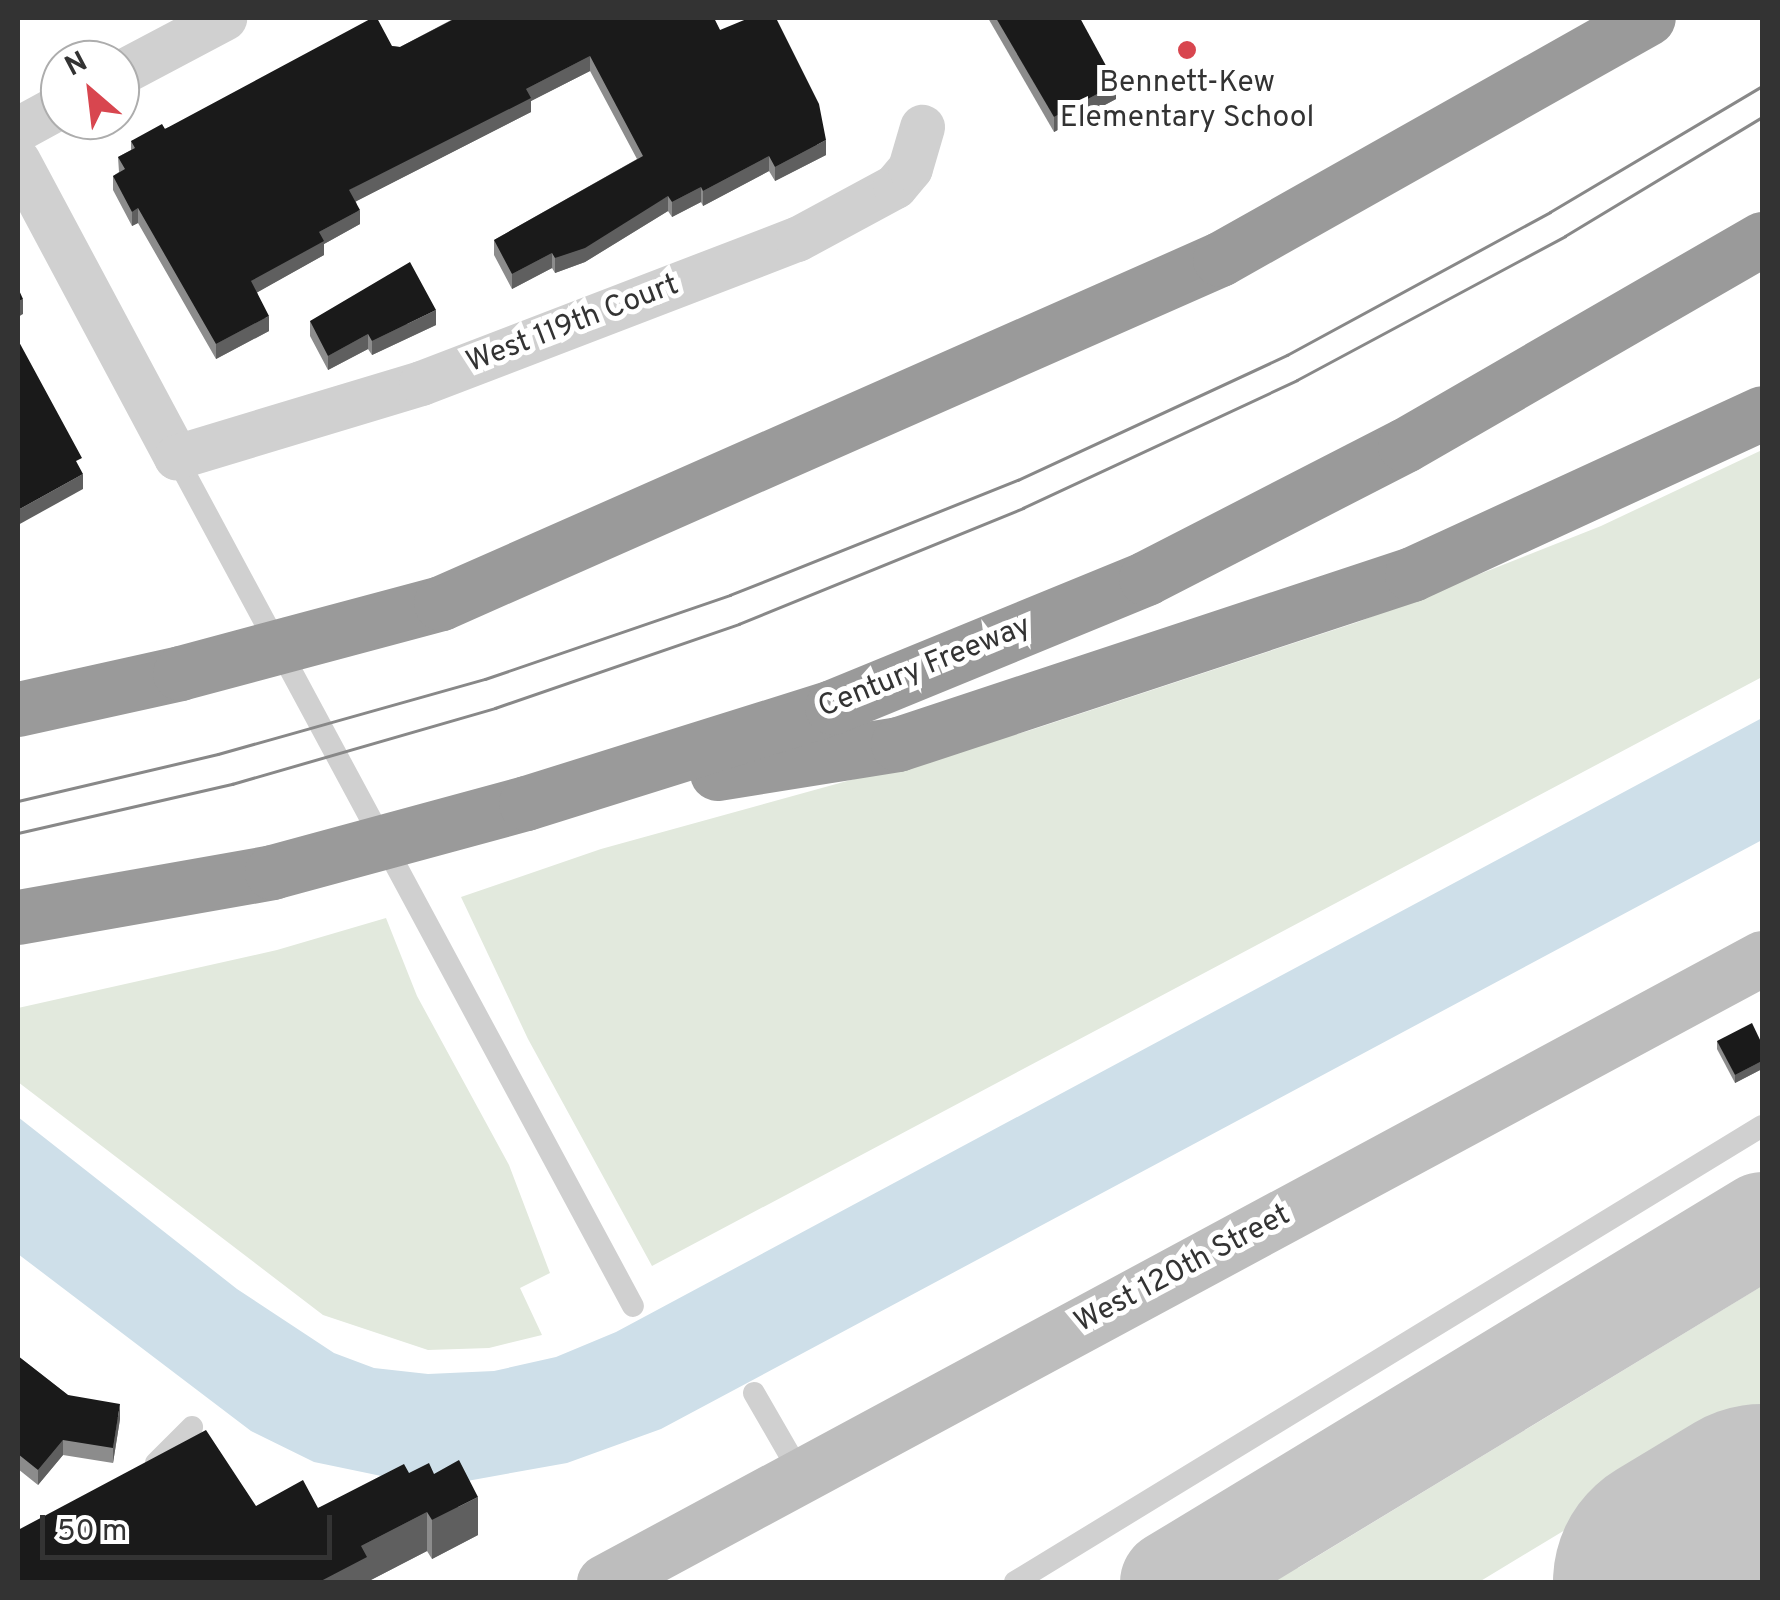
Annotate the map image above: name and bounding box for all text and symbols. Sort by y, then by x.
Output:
marker: Bennett-Kew Elementary School [1176,39,1198,61]
north arrow [40,40,140,140]
text: N [60,45,94,86]
place label: Bennett-Kew Elementary School [1060,66,1314,136]
street label: West 119th Court [462,268,684,382]
street label: Century Freeway [814,609,1036,727]
street label: West 120th Street [1069,1198,1297,1342]
scale bar [45,1495,338,1557]
text: 50 m [57,1514,127,1551]

